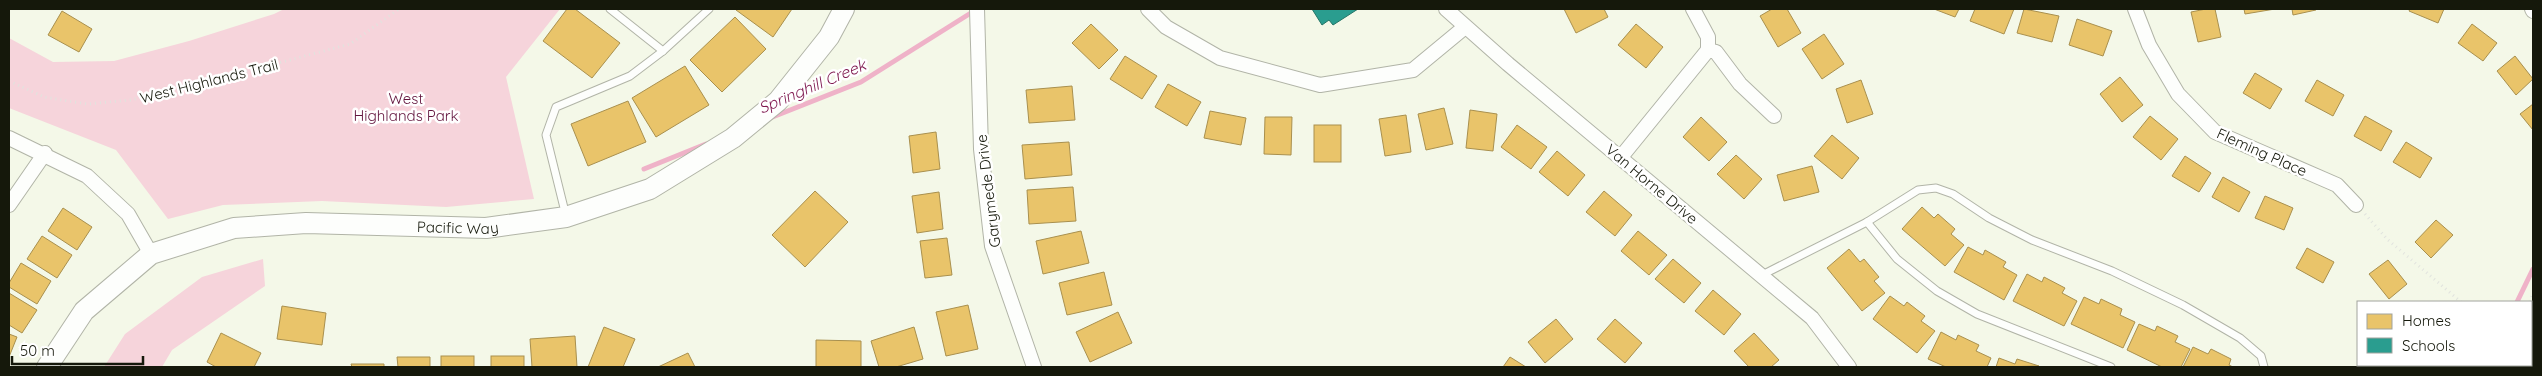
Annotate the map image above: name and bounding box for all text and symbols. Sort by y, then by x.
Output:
water label: Springhill Creek [755,54,870,118]
street label: West Highlands Trail [138,55,280,107]
park label: West Highlands Park [353,89,459,125]
street label: Fleming Place [2214,124,2310,180]
street label: Garymede Drive [972,133,1004,249]
street label: Van Horne Drive [1602,140,1702,228]
street label: Pacific Way [417,217,500,238]
legend [2357,301,2532,366]
text: Homes [2402,311,2451,330]
scale bar [12,334,144,366]
text: Schools [2402,336,2455,355]
text: 50 m [20,341,55,360]

